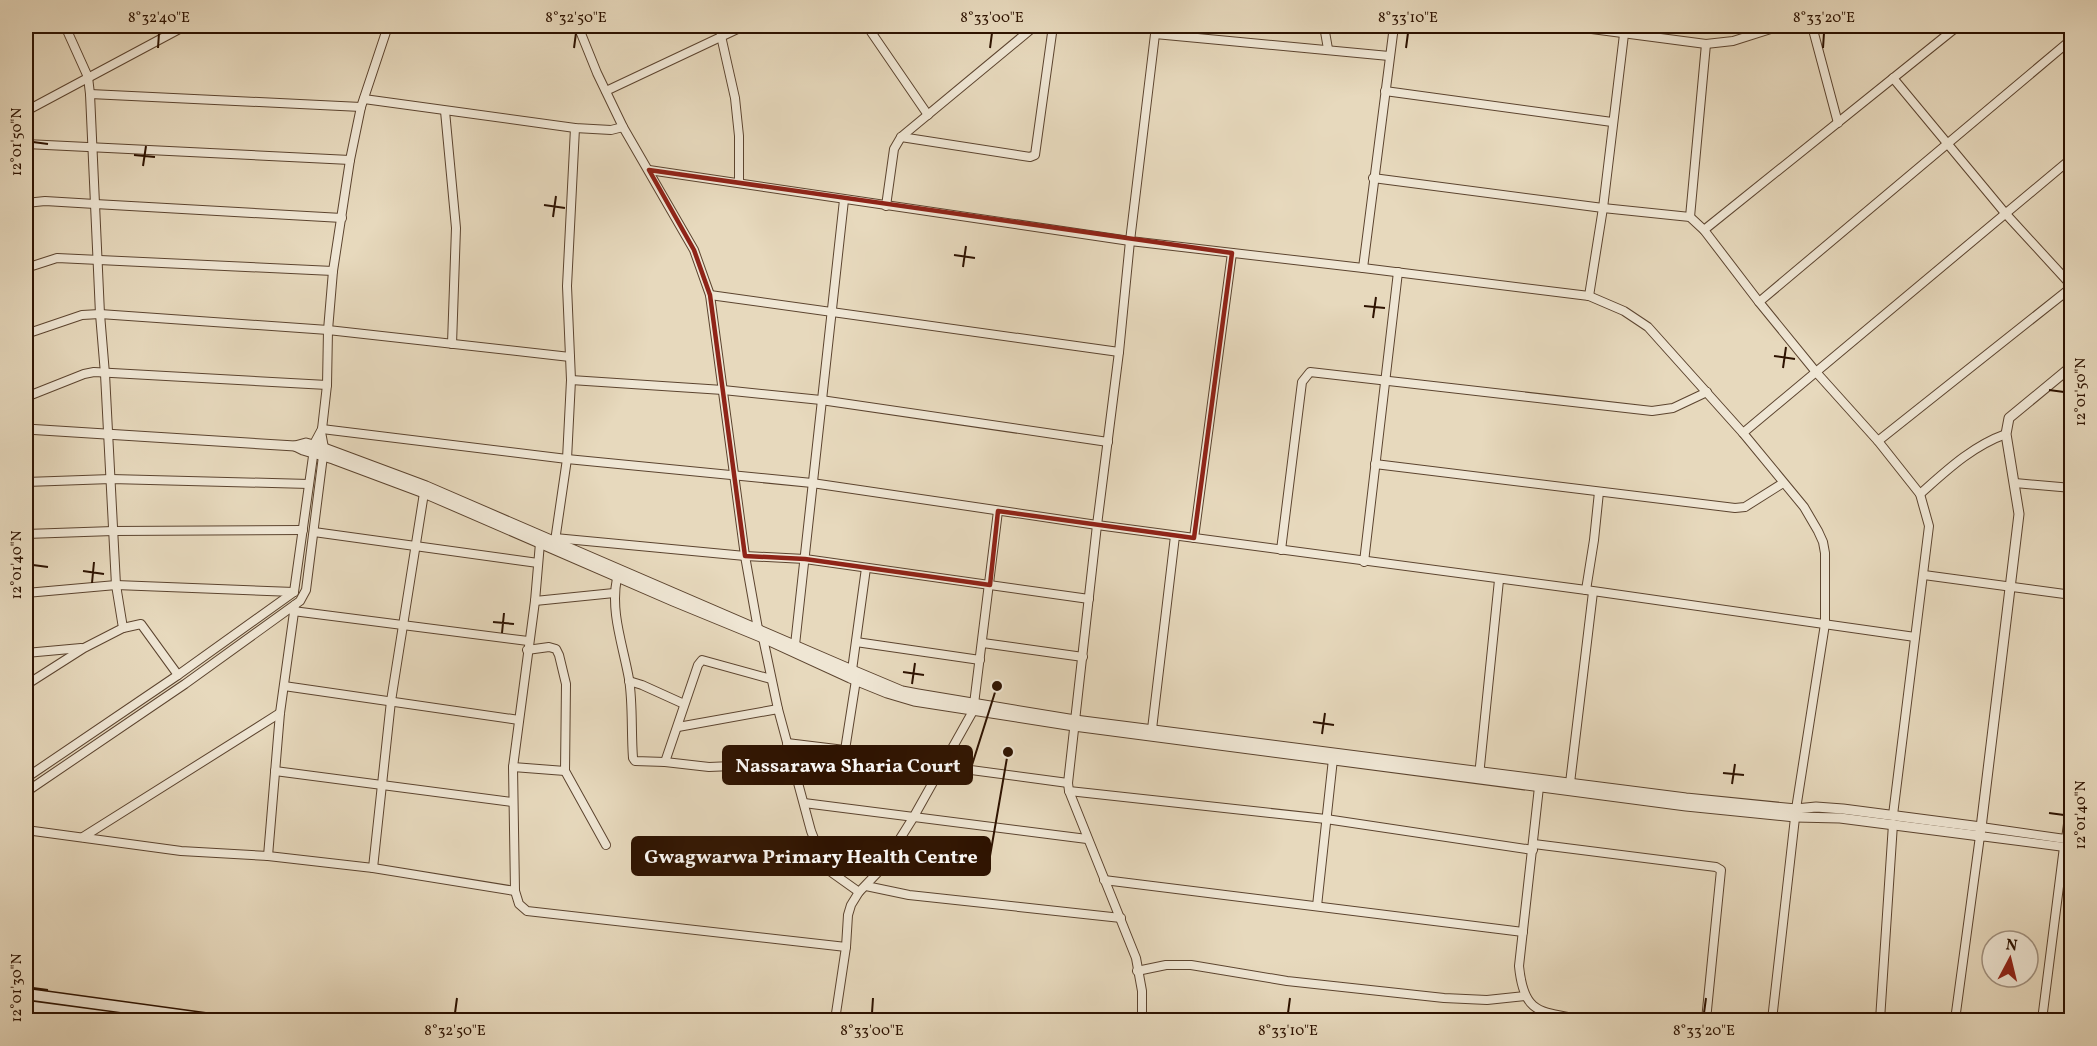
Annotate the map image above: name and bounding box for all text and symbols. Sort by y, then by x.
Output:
text: 8°32'40"E [128,8,190,29]
text: 8°32'50"E [545,8,607,29]
text: 8°33'00"E [960,8,1024,29]
text: 8°33'10"E [1378,8,1438,29]
text: 8°33'20"E [1793,8,1855,29]
text: 12°01'50"N [7,108,28,176]
text: 12°01'50"N [2071,358,2092,426]
text: 12°01'40"N [7,530,28,600]
callout: Nassarawa Sharia Court [723,746,972,784]
text: Nassarawa Sharia Court [735,753,961,781]
text: 12°01'40"N [2071,780,2092,850]
callout: Gwagwarwa Primary Health Centre [632,837,990,875]
text: Gwagwarwa Primary Health Centre [644,844,978,872]
north arrow [1980,929,2040,989]
text: N [2004,934,2019,958]
text: 12°01'30"N [7,953,28,1023]
text: 8°32'50"E [424,1021,486,1042]
text: 8°33'00"E [840,1021,904,1042]
text: 8°33'10"E [1258,1021,1318,1042]
text: 8°33'20"E [1673,1021,1735,1042]

